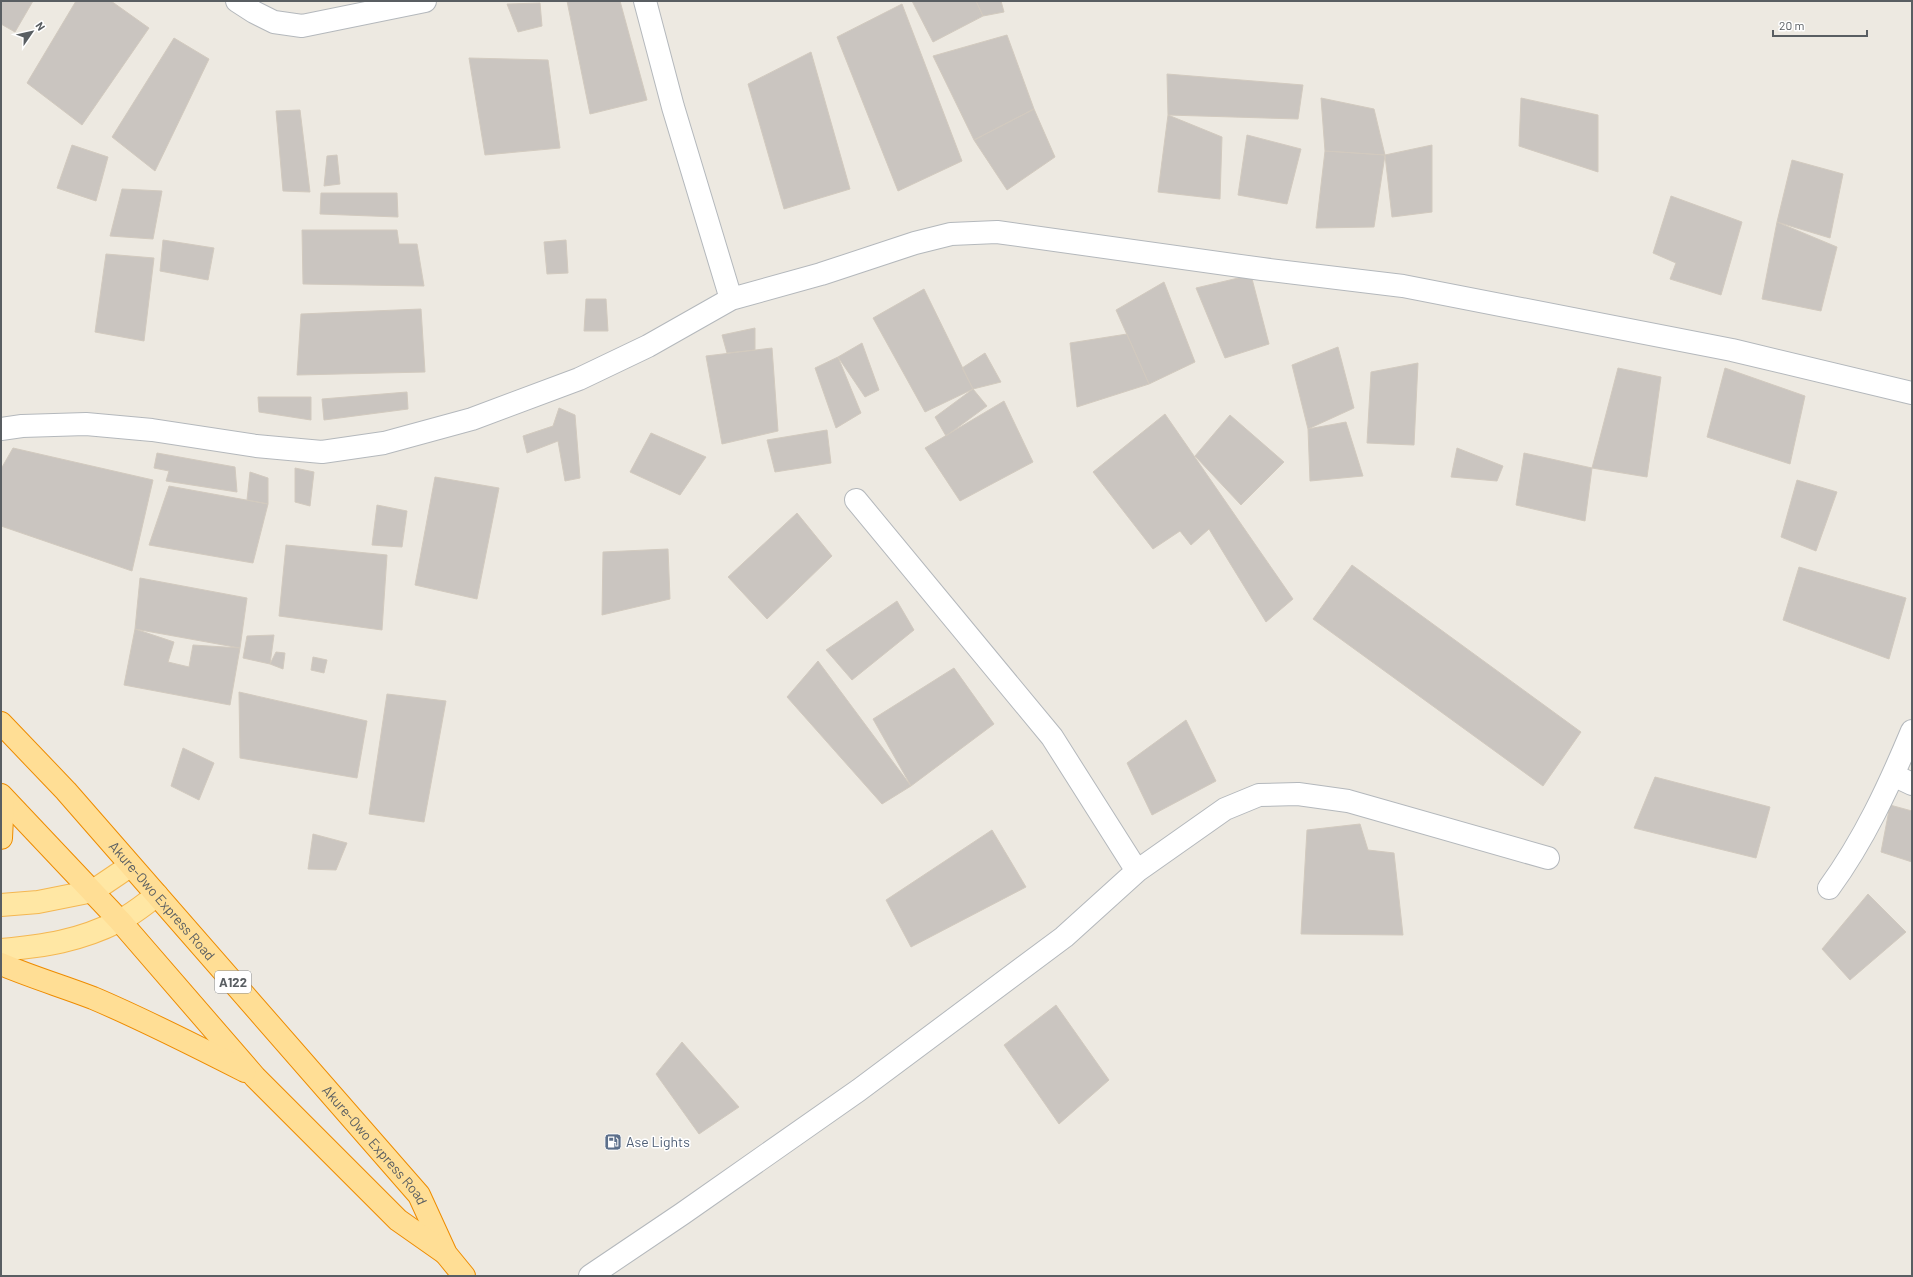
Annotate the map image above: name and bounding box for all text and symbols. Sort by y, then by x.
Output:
north arrow [12,12,52,52]
scale bar [1773,12,1867,38]
text: 20 m [1779,18,1805,32]
text: N [33,19,48,33]
street label: Akure-Owo Express Road [106,838,219,964]
road number: A122 [215,971,251,993]
street label: Akure-Owo Express Road [319,1082,431,1207]
fuel station icon: Ase Lights [603,1132,623,1152]
place label: Ase Lights [626,1133,690,1150]

